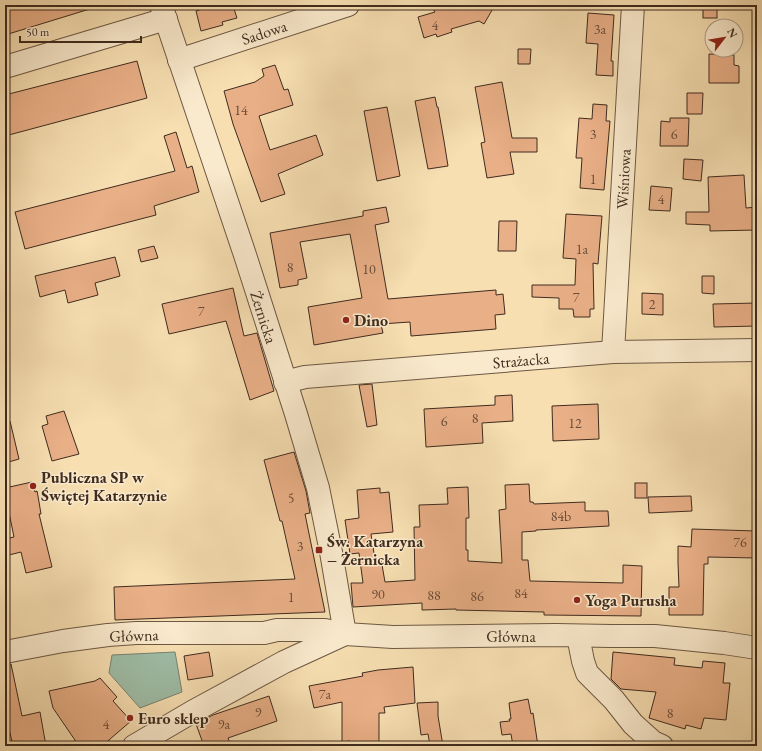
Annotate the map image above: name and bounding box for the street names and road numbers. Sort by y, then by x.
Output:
street label: Sadowa [239,15,290,50]
street label: Wiśniowa [611,148,636,210]
street label: Żernicka [245,288,282,347]
street label: Strażacka [492,348,551,373]
street label: Główna [109,624,160,647]
street label: Główna [486,626,536,647]

